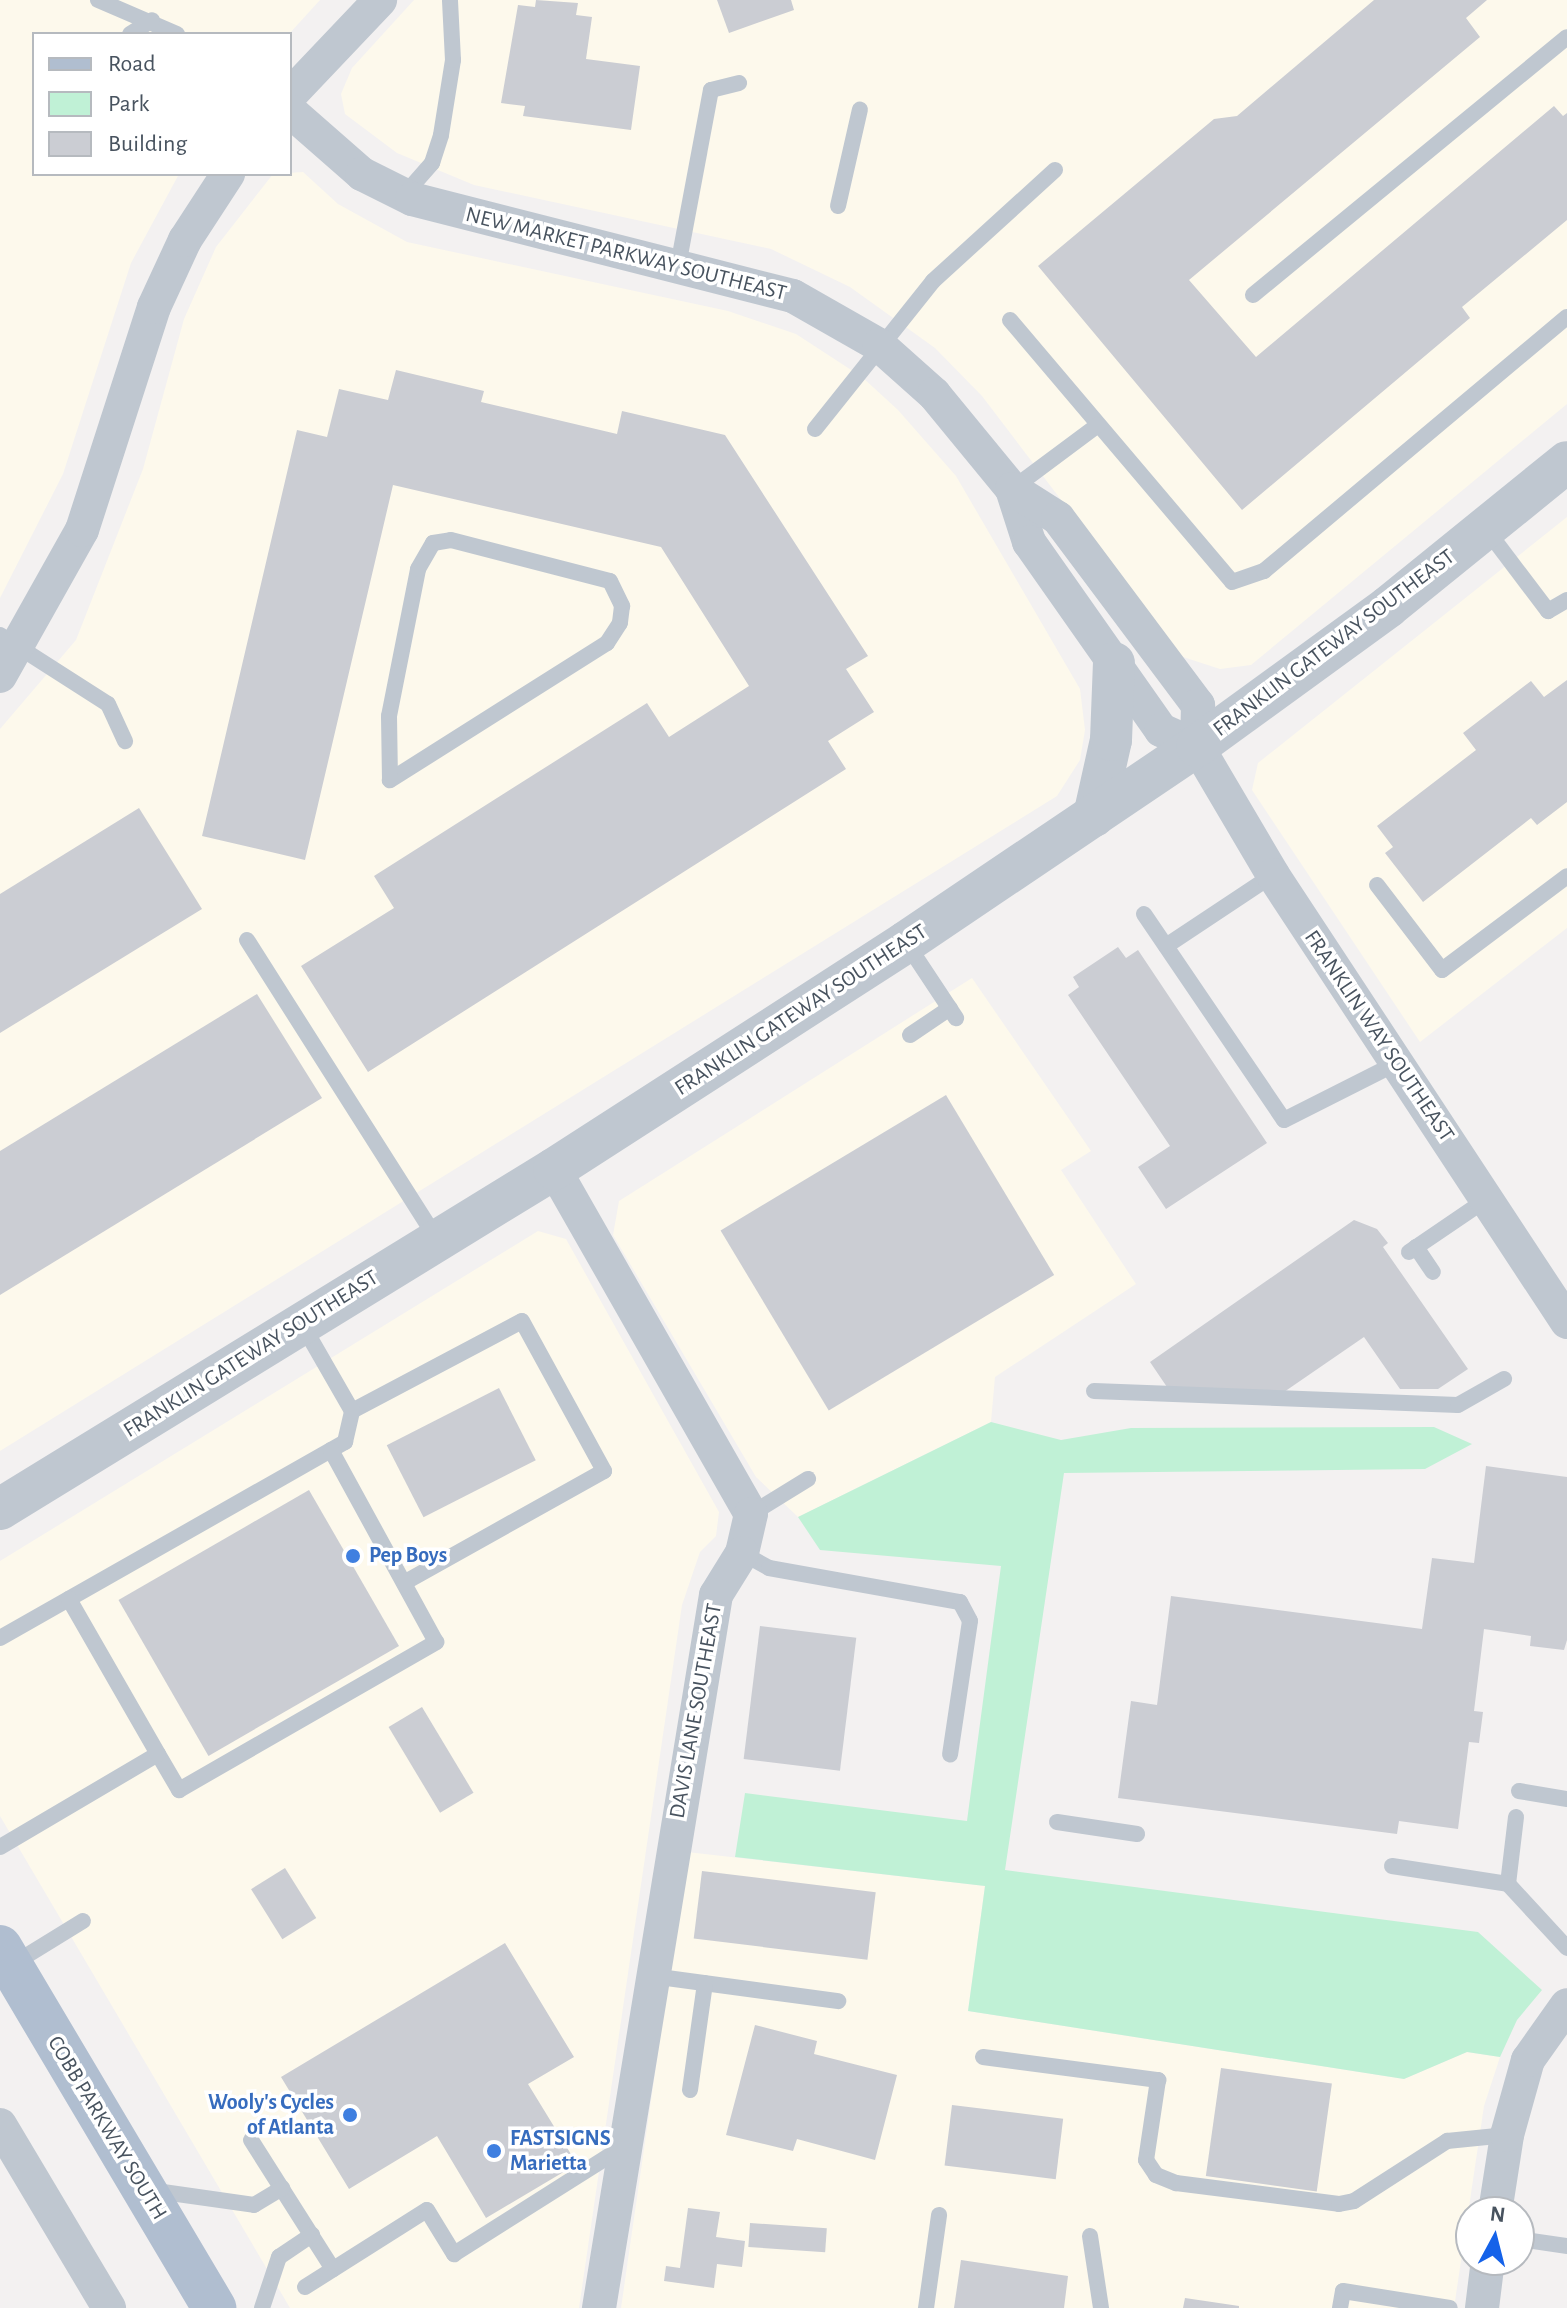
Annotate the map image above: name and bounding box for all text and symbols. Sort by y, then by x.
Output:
legend [32,32,292,176]
text: Road [108,52,156,76]
text: Park [108,92,149,116]
text: Building [108,132,187,156]
street label: NEW MARKET PARKWAY SOUTHEAST [463,201,789,307]
street label: FRANKLIN GATEWAY SOUTHEAST [1208,544,1460,742]
street label: FRANKLIN GATEWAY SOUTHEAST [670,918,932,1102]
street label: FRANKLIN WAY SOUTHEAST [1298,925,1460,1147]
street label: FRANKLIN GATEWAY SOUTHEAST [119,1265,383,1443]
place label: Pep Boys [369,1543,447,1569]
marker: Pep Boys [344,1547,362,1565]
street label: DAVIS LANE SOUTHEAST [664,1602,728,1820]
street label: COBB PARKWAY SOUTH [42,2031,172,2225]
place label: Wooly's Cycles of Atlanta [208,2089,334,2140]
marker: Wooly's Cycles of Atlanta [341,2106,359,2124]
place label: FASTSIGNS Marietta [510,2125,611,2176]
marker: FASTSIGNS Marietta [485,2142,503,2160]
north arrow [1455,2196,1535,2276]
text: N [1489,2202,1507,2226]

